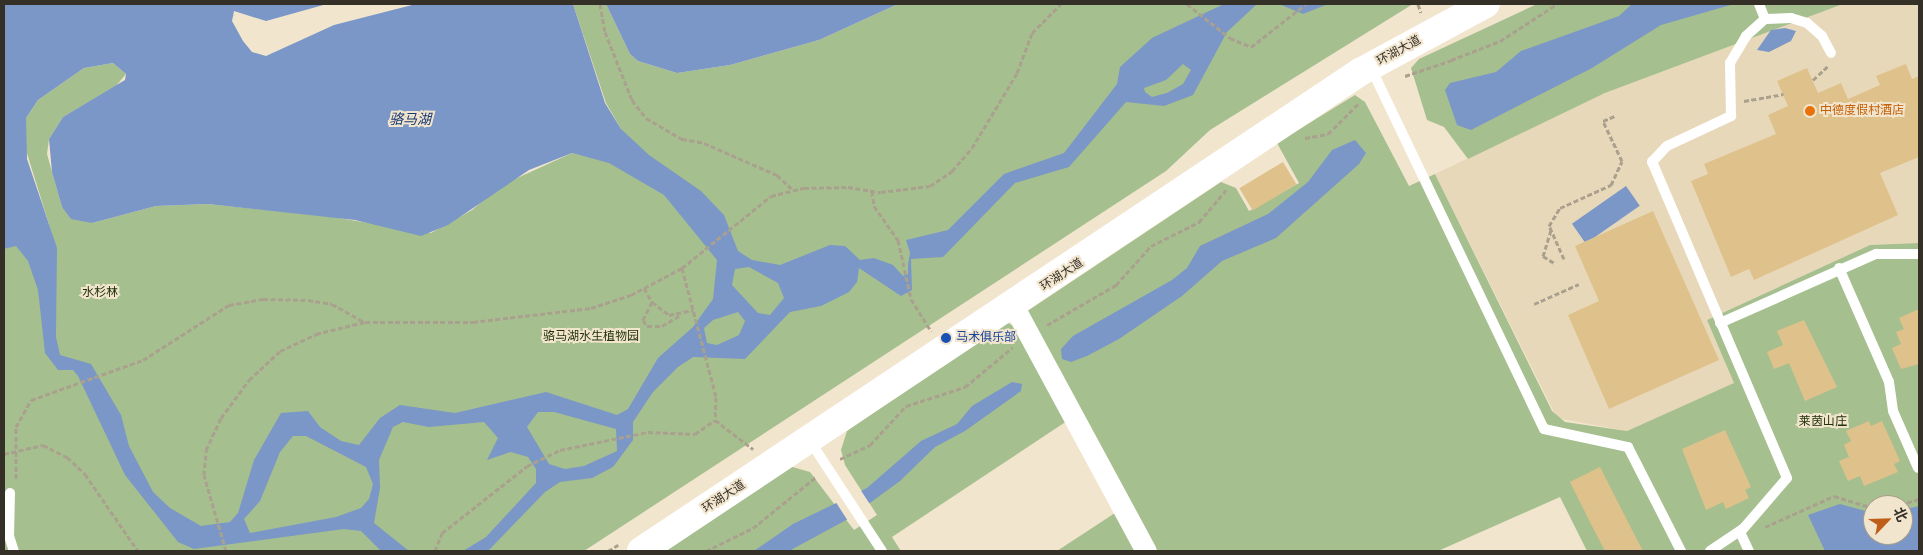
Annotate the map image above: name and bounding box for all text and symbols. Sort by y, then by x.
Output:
street label: 环湖大道 [1375,33,1423,69]
place label: 中德度假村酒店 [1820,104,1904,118]
marker: 中德度假村酒店 [1804,105,1816,117]
water label: 骆马湖 [389,111,431,127]
street label: 环湖大道 [1038,256,1086,294]
park label: 水杉林 [82,286,118,300]
park label: 骆马湖水生植物园 [543,330,639,344]
place label: 马术俱乐部 [956,331,1016,345]
marker: 马术俱乐部 [940,332,952,344]
park label: 莱茵山庄 [1799,415,1847,429]
street label: 环湖大道 [700,478,748,516]
north arrow [1863,495,1913,545]
text: 北 [1890,504,1912,524]

